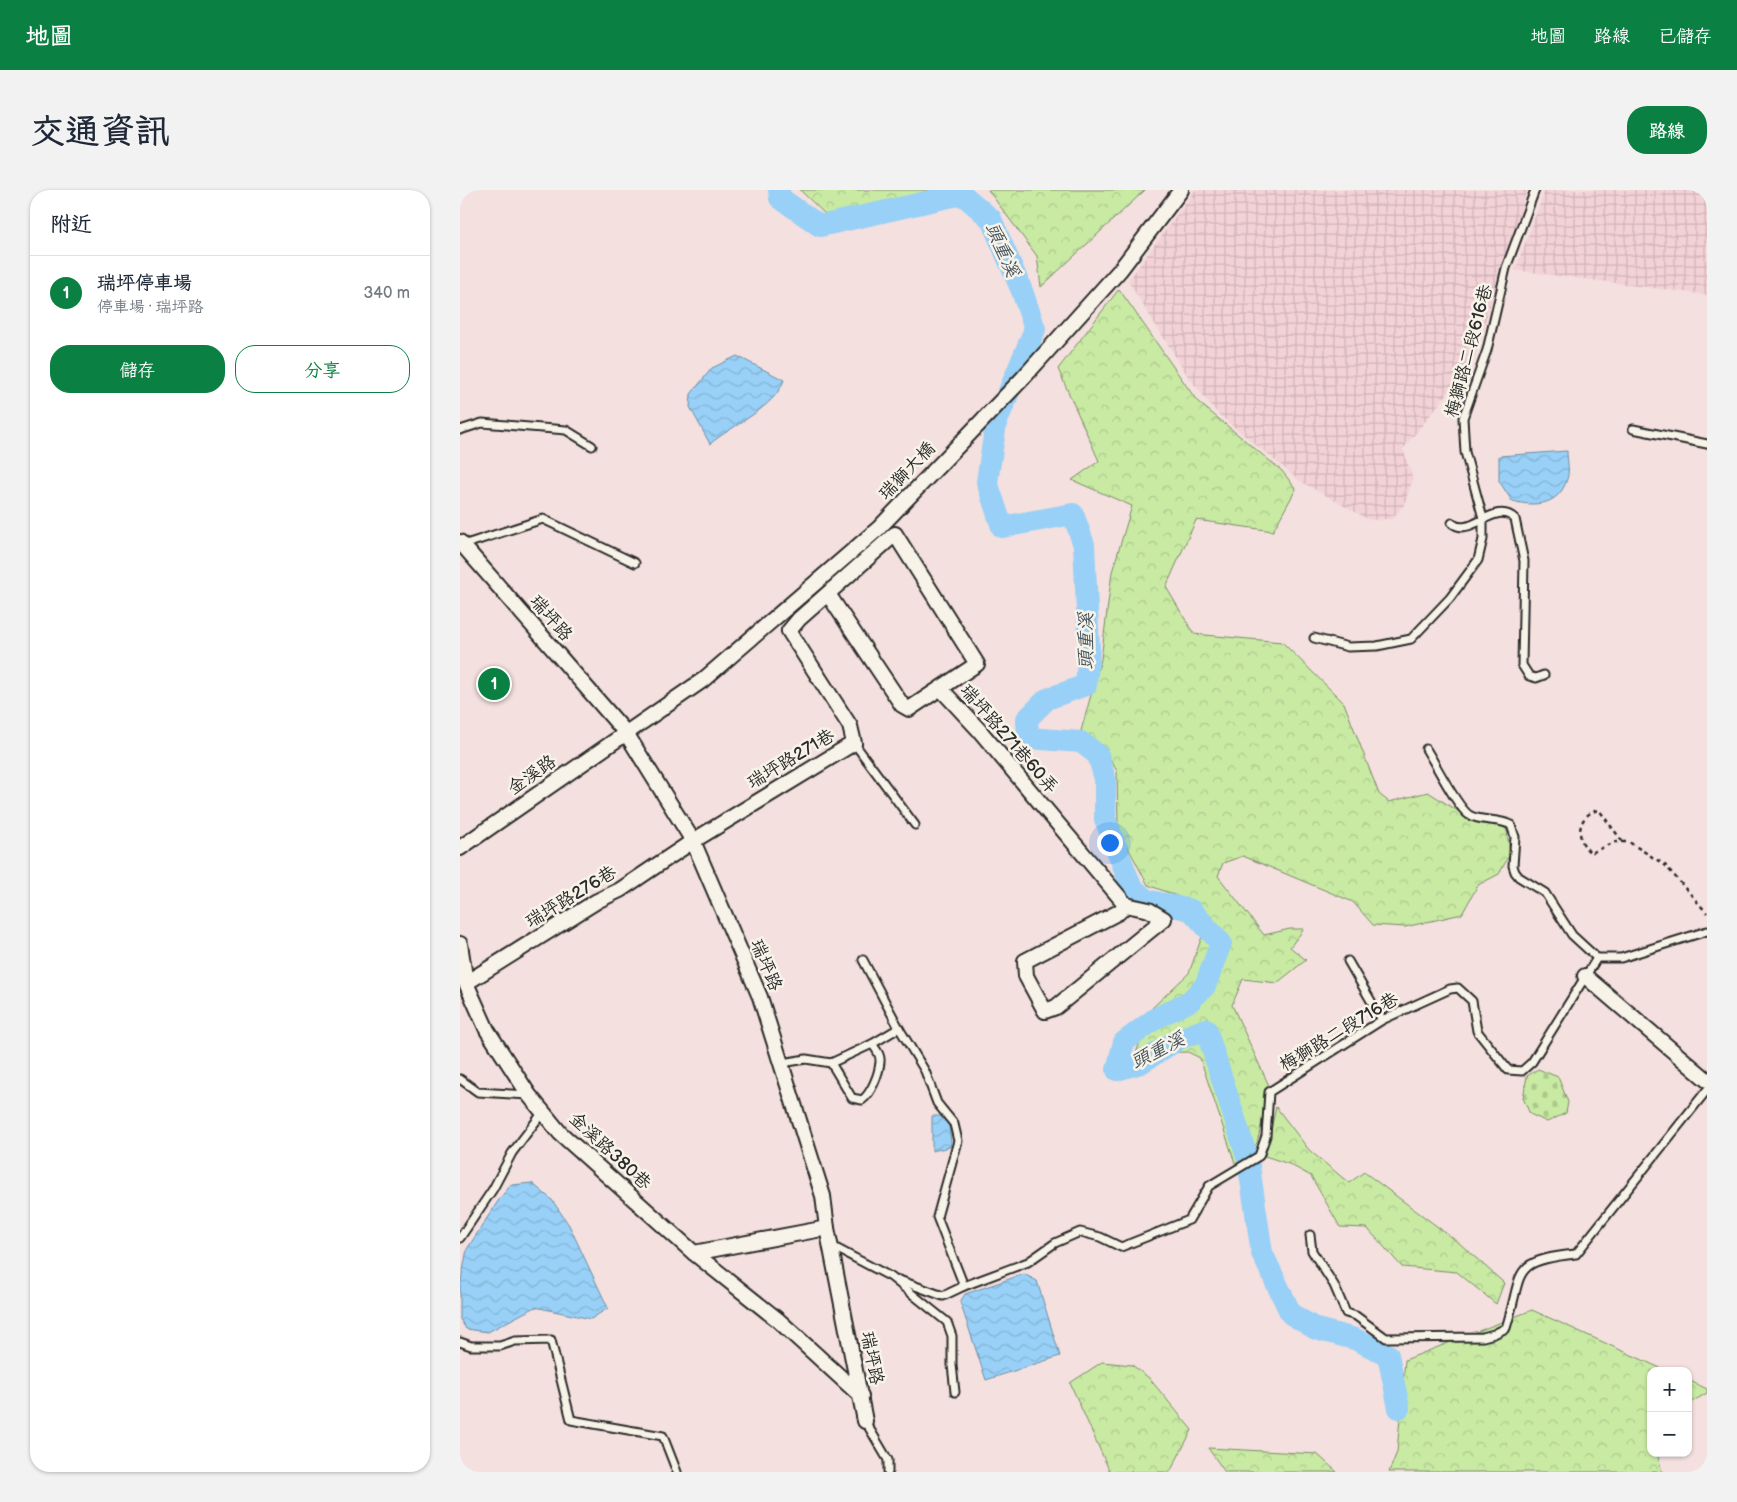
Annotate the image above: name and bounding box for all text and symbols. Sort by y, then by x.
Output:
text: 地圖 [25,22,73,51]
text: 地圖 [1530,26,1566,47]
text: 路線 [1594,26,1630,47]
text: 已儲存 [1658,26,1712,47]
button: 路線 [1627,106,1707,154]
text: 交通資訊 [30,111,170,154]
text: 附近 [50,212,92,237]
water label: 頭重溪 [980,219,1025,282]
text: 瑞坪停車場 [97,272,192,295]
street label: 梅獅路二段616巷 [1441,282,1497,420]
text: 1 [63,284,69,303]
text: 340 m [363,284,410,303]
text: 停車場 · 瑞坪路 [97,298,203,317]
button: 儲存 [50,345,225,393]
button: 分享 [235,345,410,393]
street label: 瑞獅大橋 [874,438,940,504]
street label: 瑞坪路 [525,591,577,645]
water label: 頭重溪 [1075,612,1098,670]
pin: 1 [478,665,510,703]
street label: 瑞坪路271巷60弄 [956,680,1062,798]
street label: 瑞坪路271巷 [743,725,839,793]
street label: 金溪路 [504,751,560,799]
your location [1097,830,1123,856]
street label: 瑞坪路276巷 [522,862,620,932]
street label: 瑞坪路 [746,936,786,994]
street label: 梅獅路二段716巷 [1276,988,1402,1076]
water label: 頭重溪 [1127,1027,1189,1074]
street label: 金溪路380巷 [565,1108,655,1194]
street label: 瑞坪路 [857,1329,887,1387]
map controls [1647,1367,1692,1457]
button: + [1647,1367,1692,1412]
button: − [1647,1412,1692,1457]

